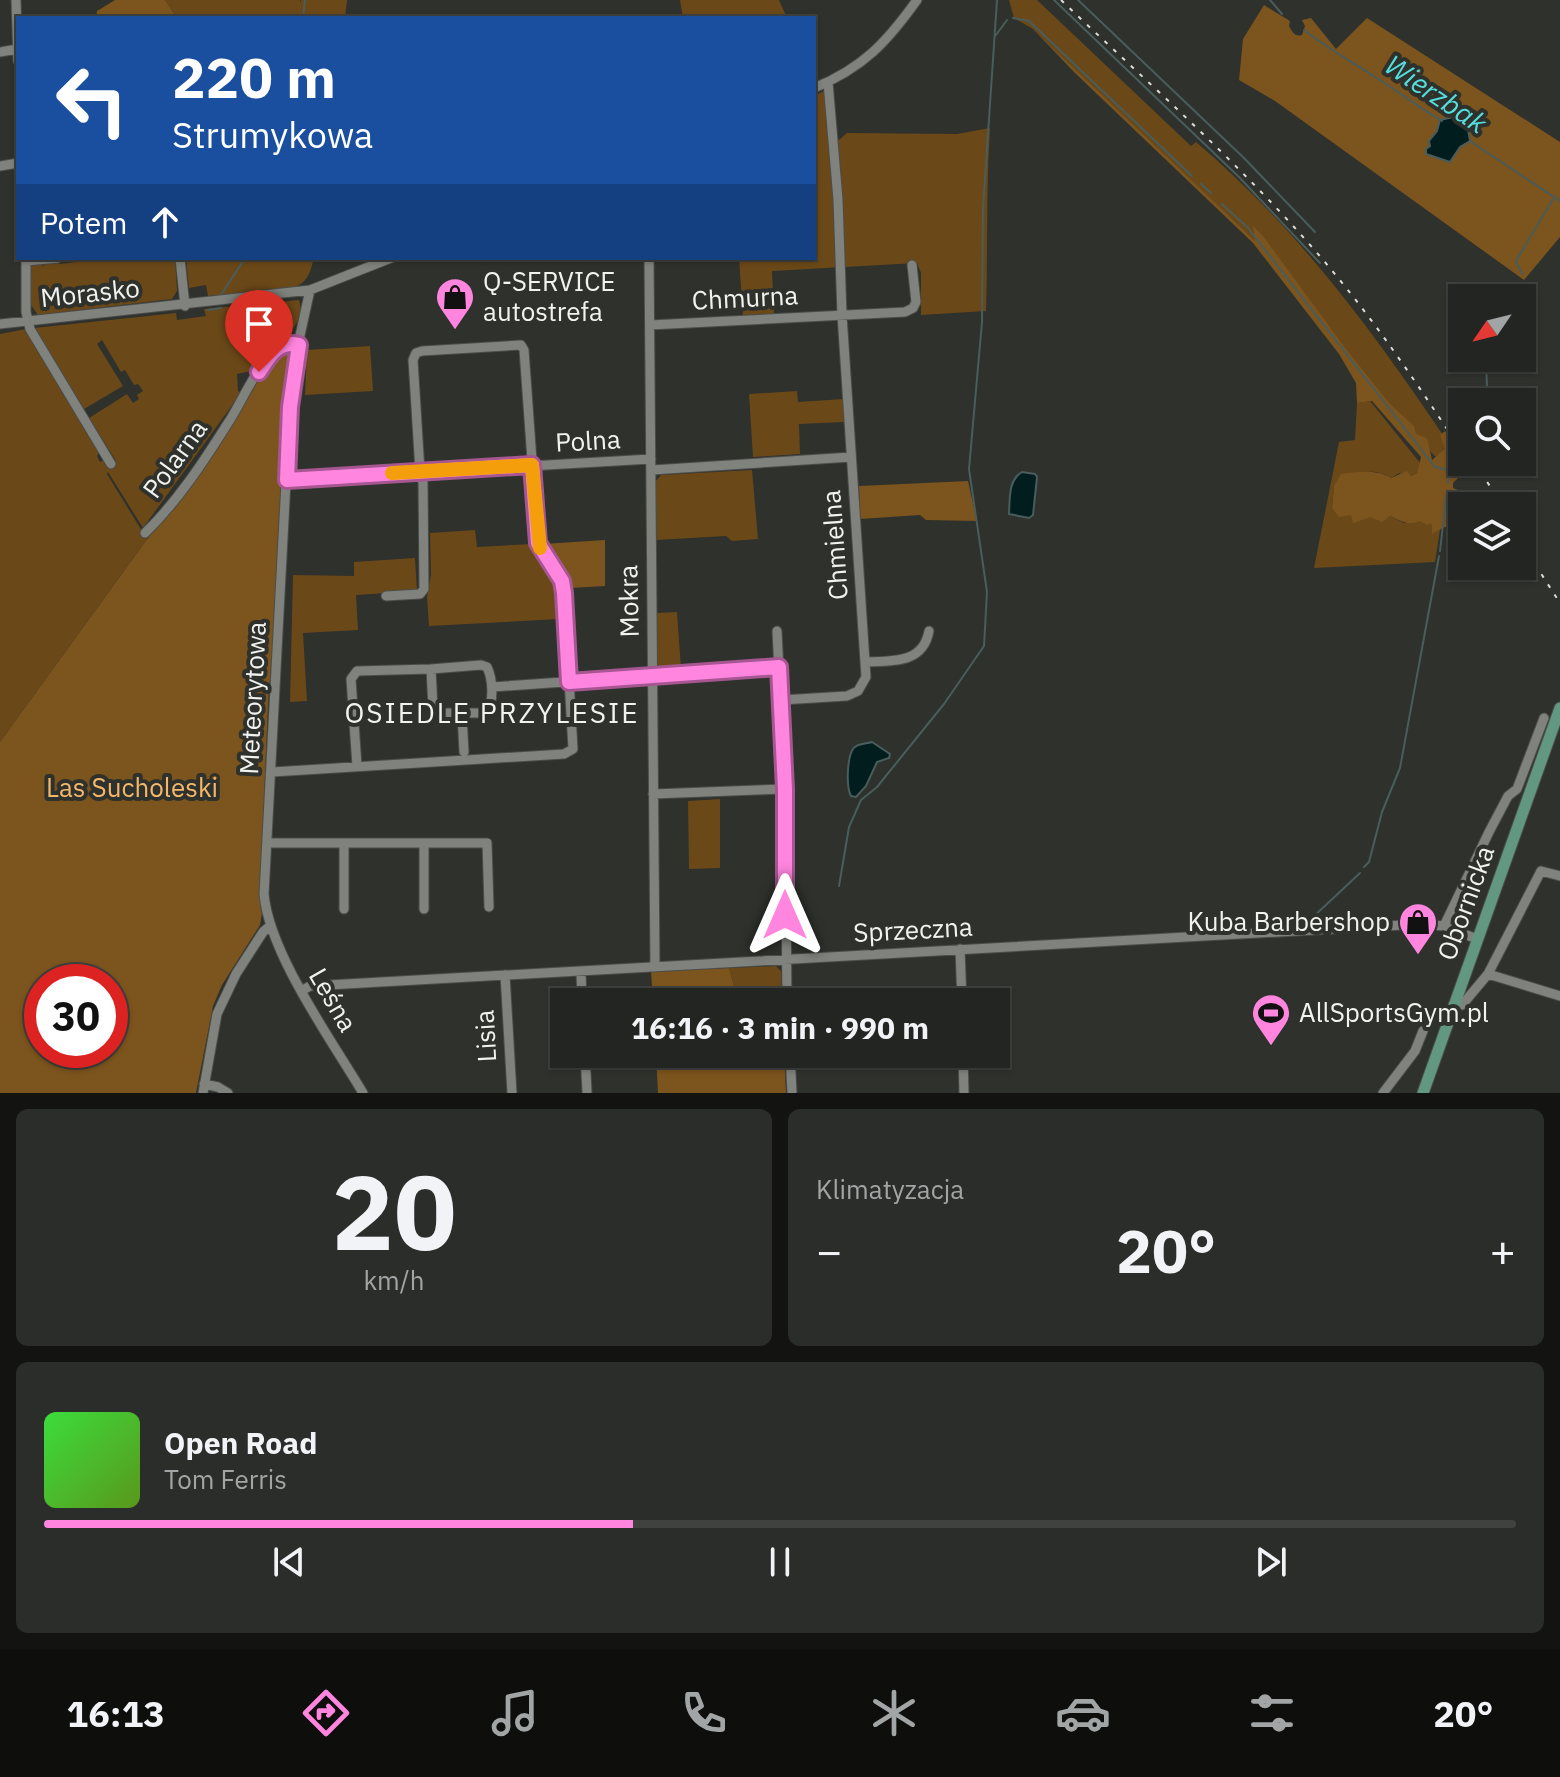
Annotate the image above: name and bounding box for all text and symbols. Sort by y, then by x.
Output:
text: 220 m [172,41,336,113]
water label: Wierzbak [1378,46,1495,141]
icon: left [40,48,144,152]
text: Strumykowa [172,111,373,158]
icon: ahead [143,200,187,244]
text: Potem [40,203,127,242]
place label: Q-SERVICE autostrefa [483,264,615,328]
street label: Morasko [39,270,141,314]
shop icon: Q-SERVICE autostrefa [434,276,476,331]
street label: Chmurna [691,277,799,317]
north arrow [1448,284,1536,372]
map controls [1448,284,1536,580]
pin [225,290,293,372]
icon: arrive [237,302,281,346]
button: search [1448,388,1536,476]
street label: Polarna [134,412,214,504]
street label: Polna [554,421,622,459]
street label: Chmielna [813,489,855,601]
button: layers [1448,492,1536,580]
street label: Mokra [610,564,646,638]
street label: Meteorytowa [231,621,273,775]
district label: OSIEDLE PRZYLESIE [344,694,640,731]
park label: Las Sucholeski [46,770,218,804]
street label: Obornicka [1429,841,1501,965]
position arrow [743,873,827,957]
shop icon: Kuba Barbershop [1397,901,1439,956]
place label: Kuba Barbershop [1188,904,1390,938]
street label: Sprzeczna [852,909,974,949]
street label: Leśna [302,961,366,1038]
speed limit sign: 30 [24,964,128,1068]
sports icon: AllSportsGym.pl [1250,992,1292,1047]
place label: AllSportsGym.pl [1299,995,1489,1029]
text: 16:16 · 3 min · 990 m [631,1008,929,1047]
street label: Lisia [467,1009,503,1063]
text: 20 [332,1143,456,1279]
text: Klimatyzacja [816,1172,964,1206]
text: 20° [1116,1211,1216,1290]
text: − [816,1222,842,1279]
text: + [1490,1222,1516,1279]
text: km/h [363,1263,425,1297]
text: Open Road [164,1423,317,1462]
text: Tom Ferris [164,1462,287,1496]
icon: previous [267,1540,311,1584]
icon: pause [758,1540,802,1584]
icon: next [1249,1540,1293,1584]
icon: directions [298,1685,354,1741]
icon: music [487,1685,543,1741]
icon: phone [676,1685,732,1741]
icon: climate [866,1685,922,1741]
icon: car [1055,1685,1111,1741]
icon: filters [1244,1685,1300,1741]
text: 16:13 [67,1690,165,1737]
text: 20° [1433,1690,1493,1737]

